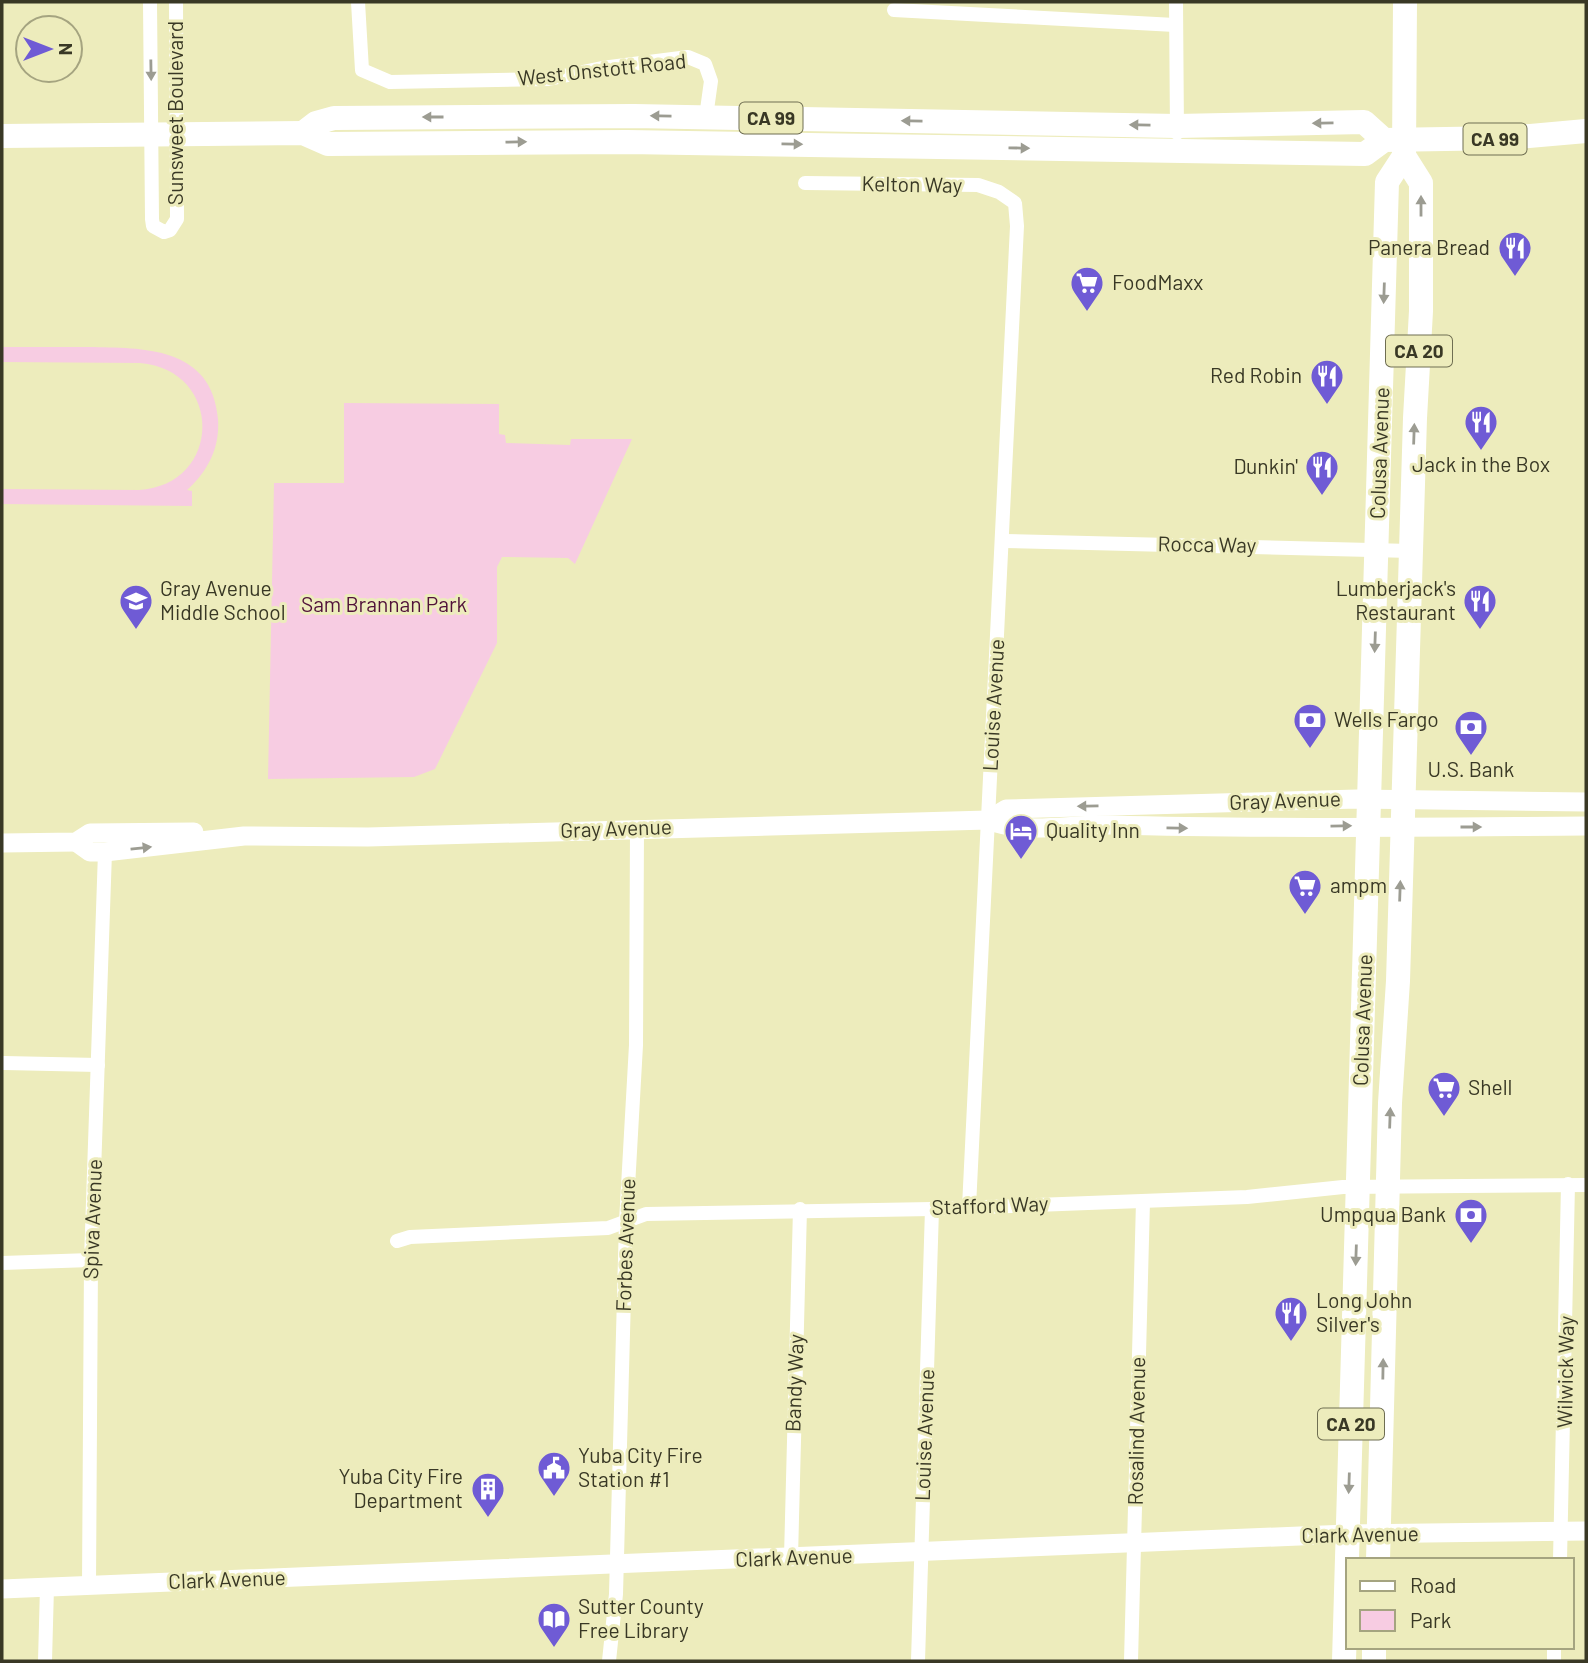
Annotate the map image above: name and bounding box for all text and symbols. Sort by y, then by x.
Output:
north arrow [14,14,84,84]
street label: Sunsweet Boulevard [162,21,187,205]
text: N [55,43,78,55]
street label: West Onstott Road [516,47,687,90]
one-way arrow [145,59,157,81]
road number: CA 99 [740,102,802,134]
one-way arrow [649,110,671,122]
one-way arrow [422,111,444,123]
one-way arrow [901,115,923,126]
one-way arrow [1311,117,1333,129]
one-way arrow [1129,119,1151,131]
road number: CA 99 [1464,124,1526,154]
one-way arrow [505,136,527,148]
one-way arrow [781,138,803,150]
one-way arrow [1009,143,1031,154]
street label: Kelton Way [862,170,963,197]
one-way arrow [1415,195,1427,217]
restaurant icon: Panera Bread [1496,229,1534,278]
place label: Panera Bread [1368,234,1490,259]
supermarket icon: FoodMaxx [1068,264,1106,313]
place label: FoodMaxx [1112,269,1203,294]
one-way arrow [1379,282,1390,304]
road number: CA 20 [1386,336,1452,366]
restaurant icon: Red Robin [1308,357,1346,406]
place label: Red Robin [1210,362,1302,387]
street label: Colusa Avenue [1364,387,1393,519]
restaurant icon: Jack in the Box [1462,403,1500,452]
one-way arrow [1409,422,1420,444]
restaurant icon: Dunkin' [1303,448,1341,497]
place label: Jack in the Box [1412,451,1550,476]
place label: Dunkin' [1233,453,1298,478]
street label: Rocca Way [1157,530,1257,557]
place label: Gray Avenue Middle School [160,575,286,624]
place label: Lumberjack's Restaurant [1336,575,1456,624]
school or university icon: Gray Avenue Middle School [117,582,155,631]
restaurant icon: Lumberjack's Restaurant [1461,582,1499,631]
park label: Sam Brannan Park [301,591,467,616]
one-way arrow [1369,631,1381,653]
street label: Louise Avenue [977,638,1008,772]
bank icon: Wells Fargo [1291,701,1329,750]
place label: Wells Fargo [1334,706,1439,731]
bank icon: U.S. Bank [1452,708,1490,757]
place label: U.S. Bank [1428,756,1514,781]
street label: Gray Avenue [1229,785,1341,814]
one-way arrow [1077,801,1099,812]
hotel icon: Quality Inn [1002,812,1040,861]
street label: Gray Avenue [560,813,672,842]
place label: Quality Inn [1046,817,1140,842]
one-way arrow [1330,821,1352,832]
one-way arrow [1460,821,1482,833]
one-way arrow [1167,822,1189,833]
one-way arrow [130,843,152,854]
supermarket icon: ampm [1286,867,1324,916]
place label: ampm [1330,872,1387,897]
one-way arrow [1395,880,1406,902]
street label: Colusa Avenue [1347,954,1376,1086]
supermarket icon: Shell [1425,1069,1463,1118]
place label: Shell [1468,1074,1512,1099]
one-way arrow [1384,1107,1395,1129]
street label: Spiva Avenue [77,1158,106,1280]
street label: Forbes Avenue [610,1178,639,1312]
street label: Stafford Way [931,1190,1049,1219]
bank icon: Umpqua Bank [1452,1196,1490,1245]
place label: Umpqua Bank [1320,1201,1446,1226]
one-way arrow [1351,1244,1362,1266]
place label: Long John Silver's [1316,1287,1412,1336]
restaurant icon: Long John Silver's [1272,1294,1310,1343]
street label: Wilwick Way [1551,1315,1578,1428]
street label: Bandy Way [779,1333,808,1432]
street label: Rosalind Avenue [1122,1356,1149,1506]
one-way arrow [1377,1358,1388,1380]
street label: Louise Avenue [909,1368,938,1501]
road number: CA 20 [1318,1408,1384,1440]
place label: Yuba City Fire Station #1 [578,1442,703,1491]
public building icon: Yuba City Fire Station #1 [535,1449,573,1498]
place label: Yuba City Fire Department [338,1463,463,1512]
building icon: Yuba City Fire Department [469,1470,507,1519]
one-way arrow [1343,1472,1354,1494]
street label: Clark Avenue [1301,1520,1419,1547]
street label: Clark Avenue [735,1542,853,1571]
legend [1346,1558,1574,1649]
street label: Clark Avenue [168,1564,286,1593]
text: Road [1410,1572,1456,1597]
place label: Sutter County Free Library [578,1593,704,1642]
library icon: Sutter County Free Library [535,1600,573,1649]
text: Park [1410,1607,1451,1632]

